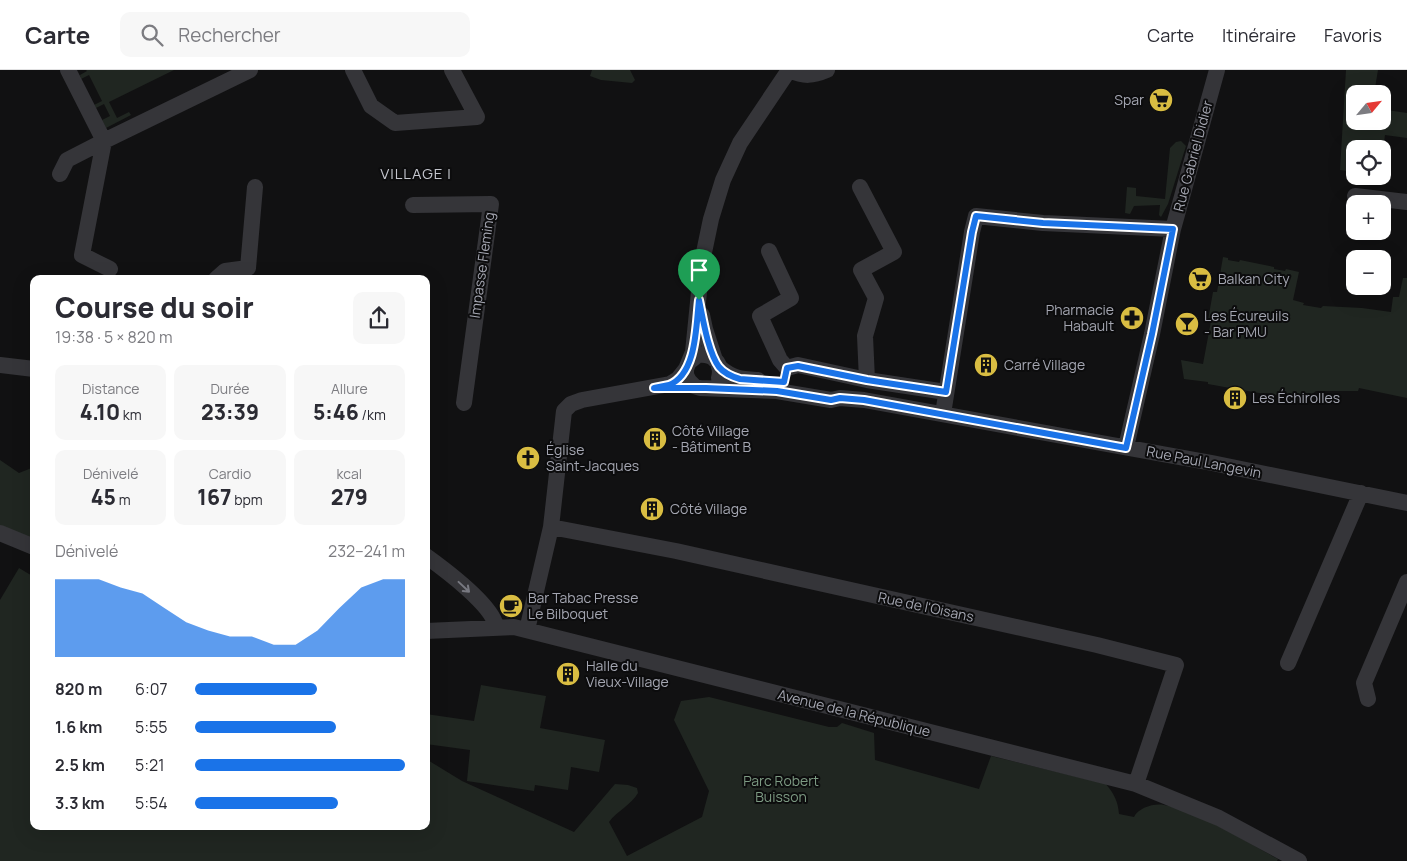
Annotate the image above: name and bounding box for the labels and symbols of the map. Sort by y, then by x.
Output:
north arrow [1346,85,1391,130]
supermarket icon: Spar [1148,87,1174,113]
place label: Spar [1114,90,1144,109]
street label: Rue Gabriel Didier [1169,98,1216,213]
district label: VILLAGE I [380,163,452,184]
street label: Impasse Fleming [465,211,498,319]
pin [678,249,720,300]
supermarket icon: Balkan City [1187,266,1213,292]
place label: Balkan City [1218,269,1290,288]
place label: Pharmacie Habault [1046,300,1114,335]
pharmacy icon: Pharmacie Habault [1119,305,1145,331]
place label: Les Écureuils - Bar PMU [1204,306,1289,341]
bar icon: Les Écureuils - Bar PMU [1174,311,1200,337]
building icon: Carré Village [973,352,999,378]
place label: Carré Village [1004,355,1085,374]
building icon: Les Échirolles [1222,385,1248,411]
place label: Les Échirolles [1252,388,1340,407]
place label: Côté Village - Bâtiment B [672,421,751,456]
building icon: Côté Village - Bâtiment B [642,426,668,452]
place label: Église Saint-Jacques [546,440,639,475]
street label: Rue Paul Langevin [1145,441,1263,482]
church icon: Église Saint-Jacques [515,445,541,471]
building icon: Côté Village [639,496,665,522]
place label: Côté Village [670,499,747,518]
one-way arrow [458,581,471,593]
street label: Rue de l'Oisans [876,587,976,626]
place label: Bar Tabac Presse Le Bilboquet [528,588,638,623]
cafe icon: Bar Tabac Presse Le Bilboquet [498,593,524,619]
place label: Halle du Vieux-Village [586,656,669,691]
building icon: Halle du Vieux-Village [555,661,581,687]
street label: Avenue de la République [776,684,933,741]
park label: Parc Robert Buisson [743,771,819,806]

